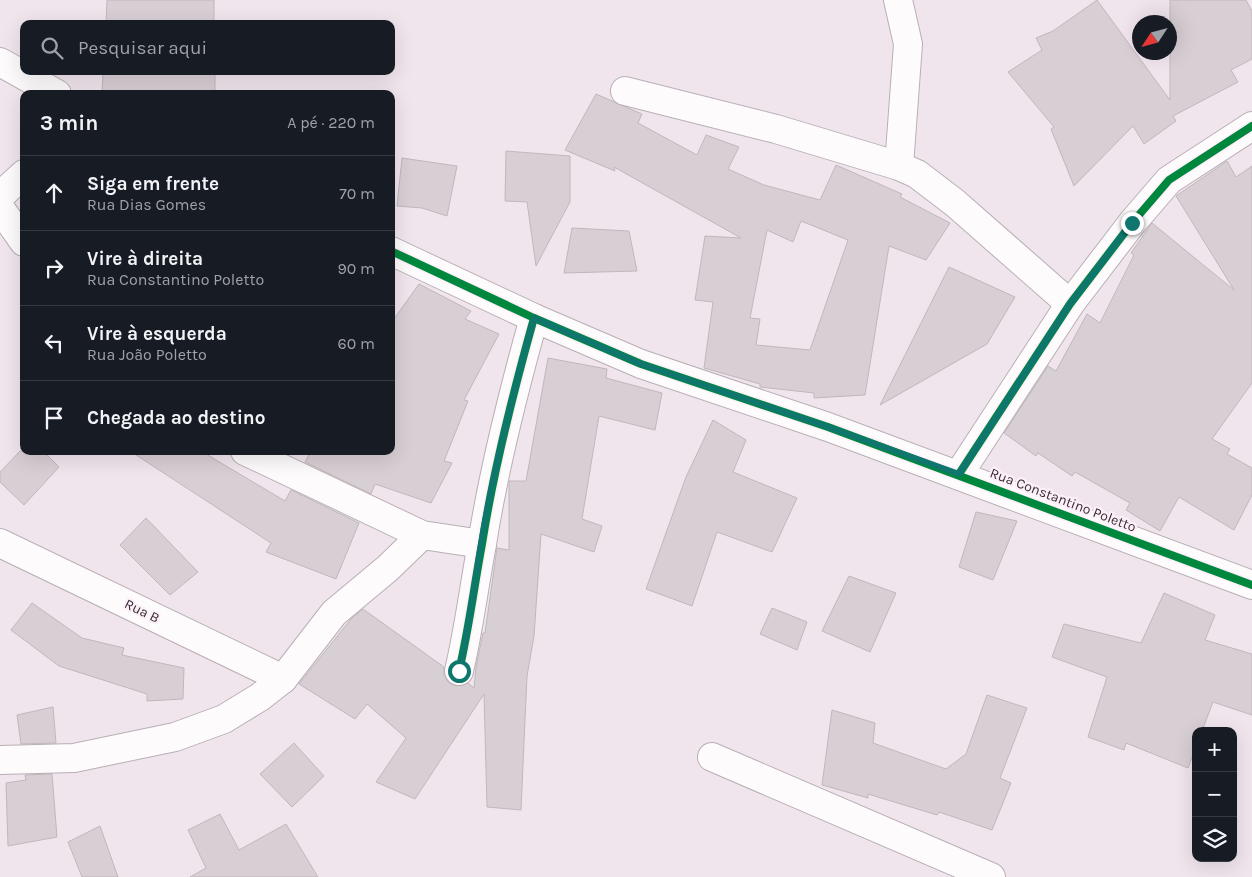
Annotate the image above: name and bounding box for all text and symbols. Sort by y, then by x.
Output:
north arrow [1132,15,1177,60]
search box [20,20,395,75]
icon: search [38,34,66,62]
text: Pesquisar aqui [78,37,207,59]
text: 3 min [40,111,98,135]
text: A pé · 220 m [287,113,375,132]
text: Siga em frente [87,173,219,195]
icon: ahead [40,179,68,207]
text: 70 m [339,184,375,203]
text: Rua Dias Gomes [87,195,206,214]
route end [1121,212,1144,235]
text: Vire à direita [87,248,203,270]
icon: right [40,254,68,282]
text: 90 m [337,259,375,278]
text: Rua Constantino Poletto [87,270,264,289]
text: Vire à esquerda [87,323,227,345]
icon: left [40,329,68,357]
text: 60 m [338,334,375,353]
text: Rua João Poletto [87,345,207,364]
icon: arrive [40,404,68,432]
text: Chegada ao destino [87,407,265,429]
street label: Rua Constantino Poletto [988,464,1138,536]
street label: Rua B [122,595,162,627]
route start [448,660,471,683]
map controls [1192,727,1237,862]
button: + [1192,727,1237,772]
button: − [1192,772,1237,817]
button: layers [1192,817,1237,862]

